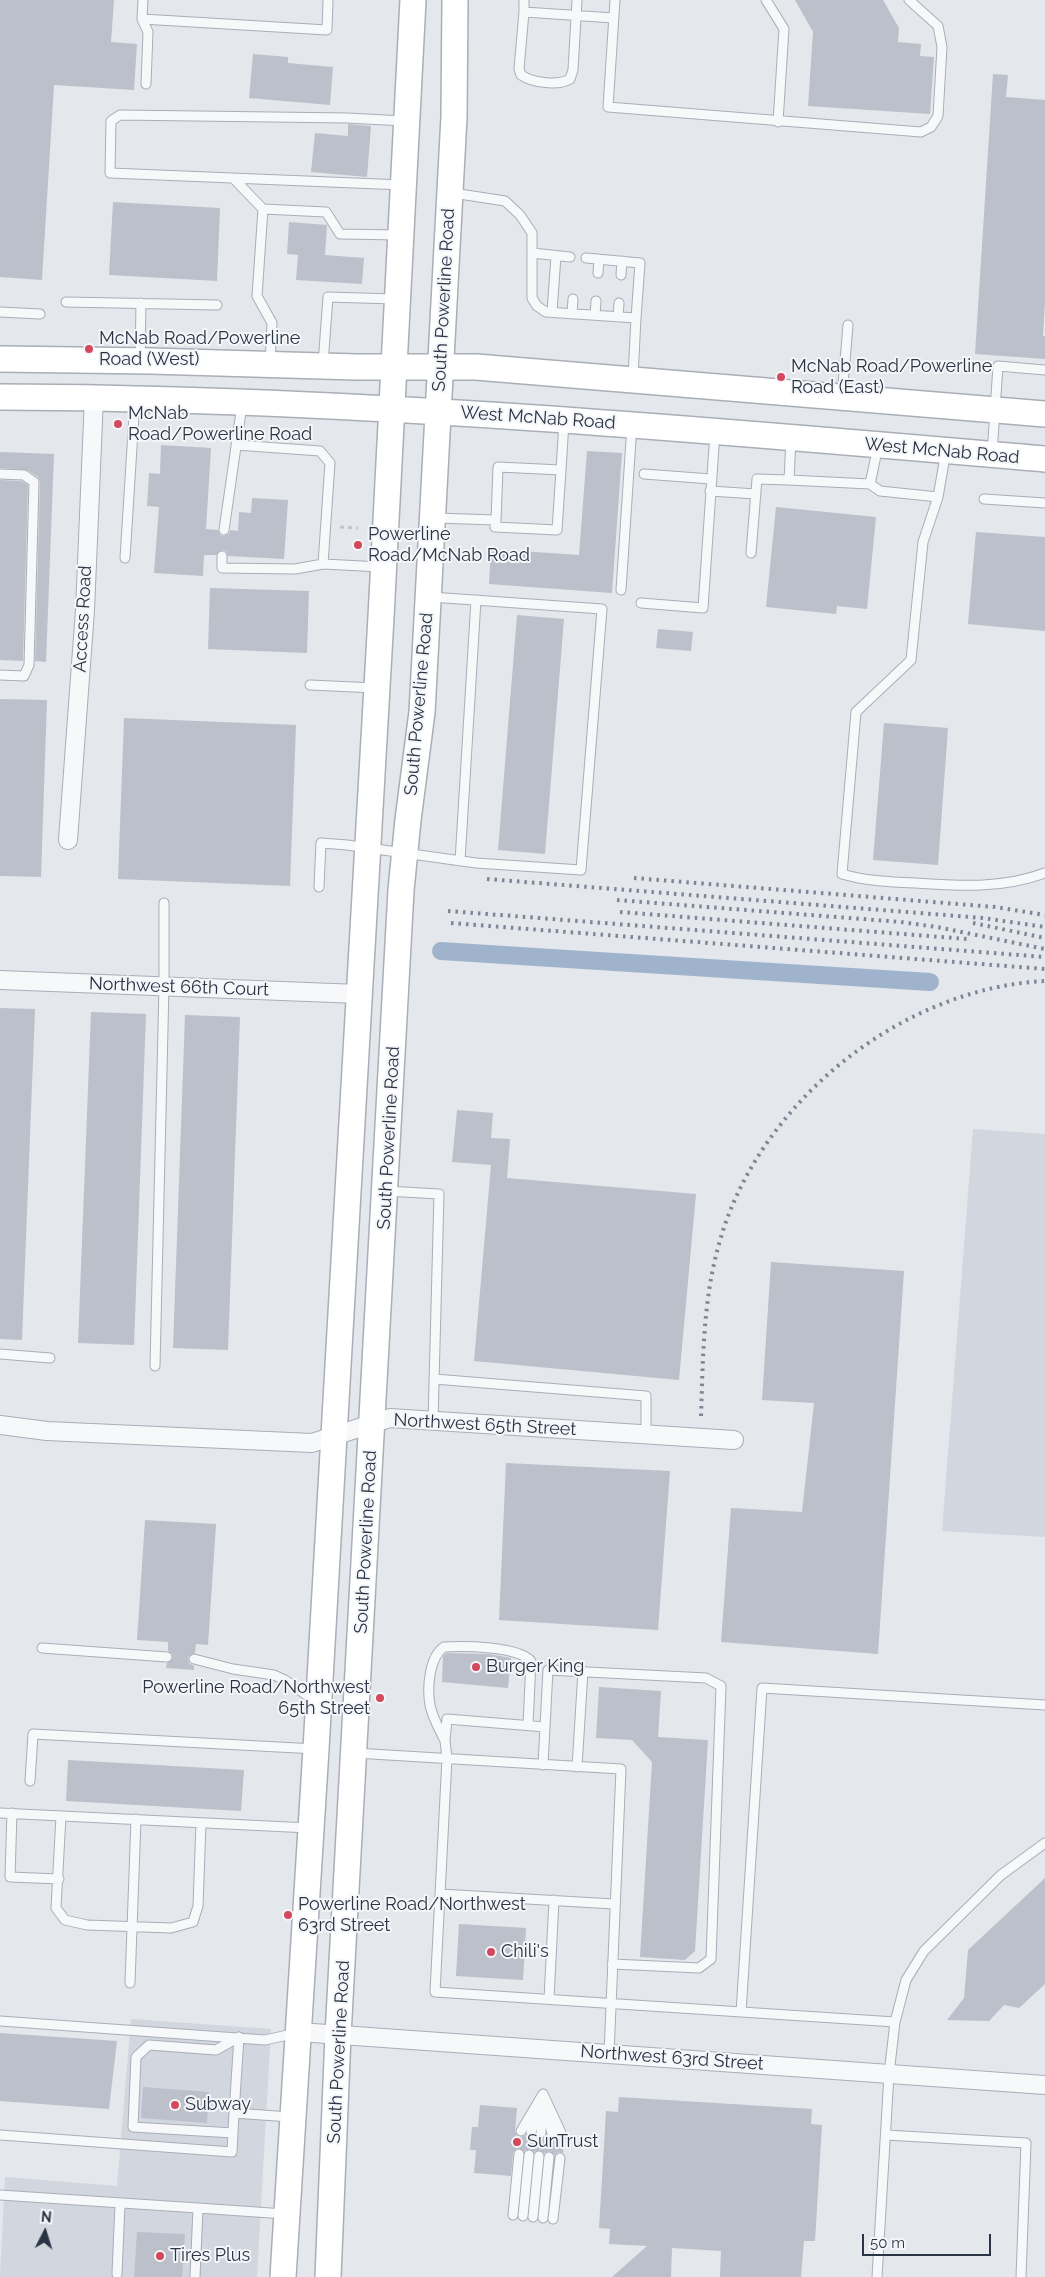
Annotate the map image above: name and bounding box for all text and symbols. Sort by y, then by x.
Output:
street label: South Powerline Road [428,208,460,392]
place label: McNab Road/Powerline Road (West) [99,328,300,370]
marker: McNab Road/Powerline Road (West) [83,343,95,355]
place label: McNab Road/Powerline Road (East) [791,356,992,398]
marker: McNab Road/Powerline Road (East) [775,371,787,383]
street label: West McNab Road [460,402,616,434]
place label: McNab Road/Powerline Road [128,403,312,446]
marker: McNab Road/Powerline Road [112,418,124,430]
street label: West McNab Road [864,433,1020,469]
place label: Powerline Road/McNab Road [368,524,530,566]
marker: Powerline Road/McNab Road [352,539,364,551]
street label: Access Road [69,565,97,673]
street label: South Powerline Road [400,612,438,796]
street label: Northwest 66th Court [89,973,269,1001]
street label: South Powerline Road [373,1046,405,1230]
street label: Northwest 65th Street [393,1409,577,1441]
street label: South Powerline Road [350,1450,382,1634]
place label: Burger King [486,1656,584,1678]
marker: Burger King [470,1661,482,1673]
place label: Powerline Road/Northwest 65th Street [142,1677,370,1720]
marker: Powerline Road/Northwest 65th Street [374,1692,386,1704]
place label: Powerline Road/Northwest 63rd Street [298,1894,526,1936]
marker: Powerline Road/Northwest 63rd Street [282,1909,294,1921]
place label: Chili's [501,1941,549,1963]
marker: Chili's [485,1946,497,1958]
street label: South Powerline Road [323,1960,355,2144]
street label: Northwest 63rd Street [580,2041,764,2075]
place label: Subway [185,2094,251,2116]
marker: Subway [169,2099,181,2111]
place label: SunTrust [527,2131,598,2153]
marker: SunTrust [511,2136,523,2148]
north arrow [20,2207,70,2257]
text: N [40,2209,52,2225]
scale bar [865,2224,994,2256]
text: 50 m [870,2234,905,2252]
place label: Tires Plus [170,2245,250,2267]
marker: Tires Plus [154,2250,166,2262]

